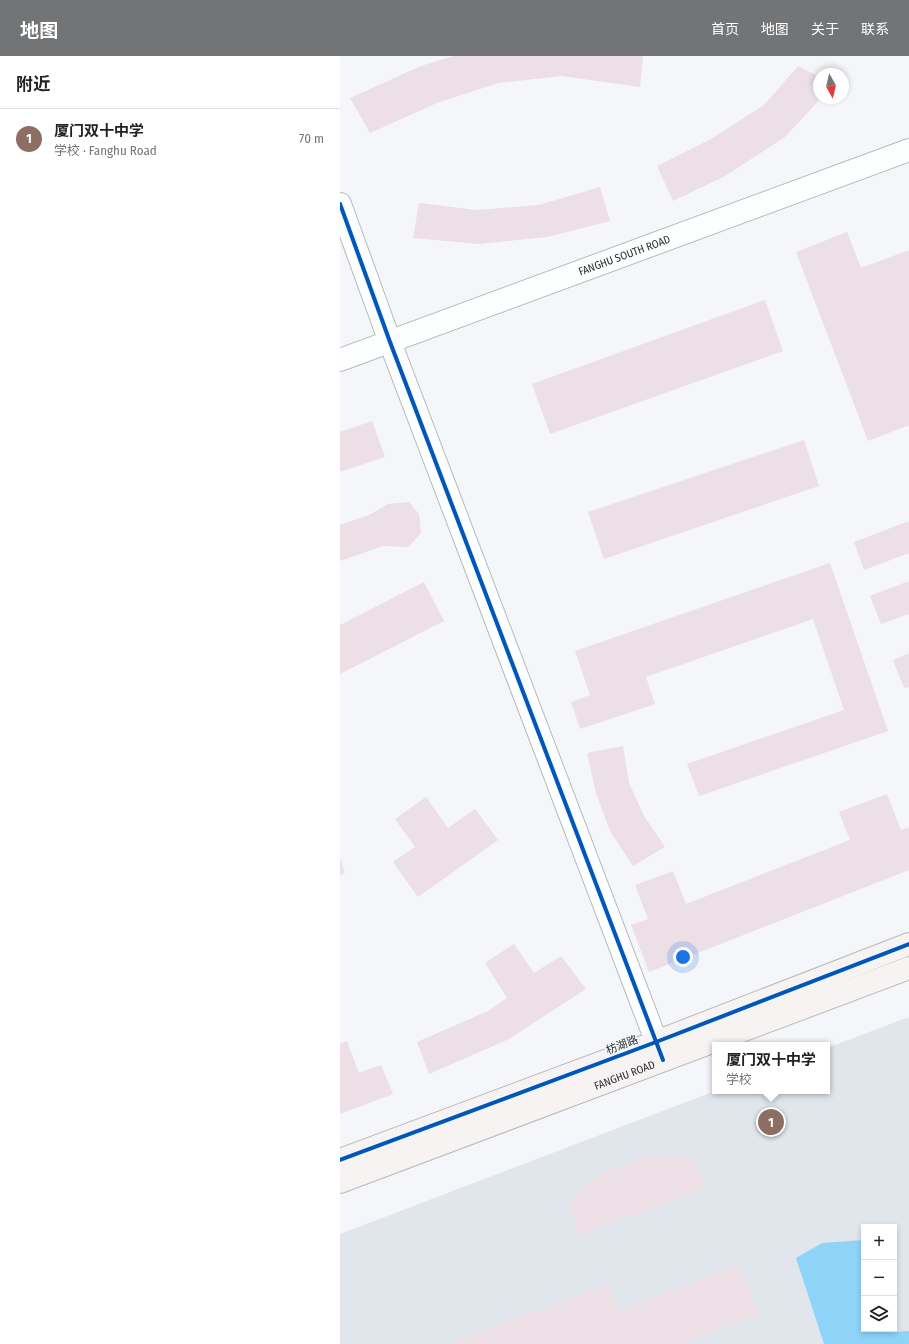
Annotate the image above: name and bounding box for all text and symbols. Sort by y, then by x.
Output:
text: 地图 [20,19,58,42]
text: 首页 [711,21,739,38]
text: 地图 [761,21,789,38]
text: 关于 [811,21,839,38]
text: 联系 [861,21,889,38]
north arrow [813,68,849,104]
text: 附近 [16,74,50,95]
text: 厦门双十中学 [54,122,144,140]
text: 1 [26,131,32,146]
text: 70 m [299,131,324,146]
text: 学校 · Fanghu Road [54,143,157,158]
street label: FANGHU SOUTH ROAD [577,232,672,278]
your location [673,947,693,967]
street label: 枋湖路 [604,1033,640,1057]
popup [712,1042,830,1094]
text: 厦门双十中学 [726,1051,816,1069]
street label: FANGHU ROAD [592,1058,657,1092]
text: 学校 [726,1072,752,1087]
pin: 1 [758,1107,784,1137]
map controls [861,1224,897,1332]
button: + [861,1224,897,1260]
button: − [861,1260,897,1296]
button: layers [861,1296,897,1332]

